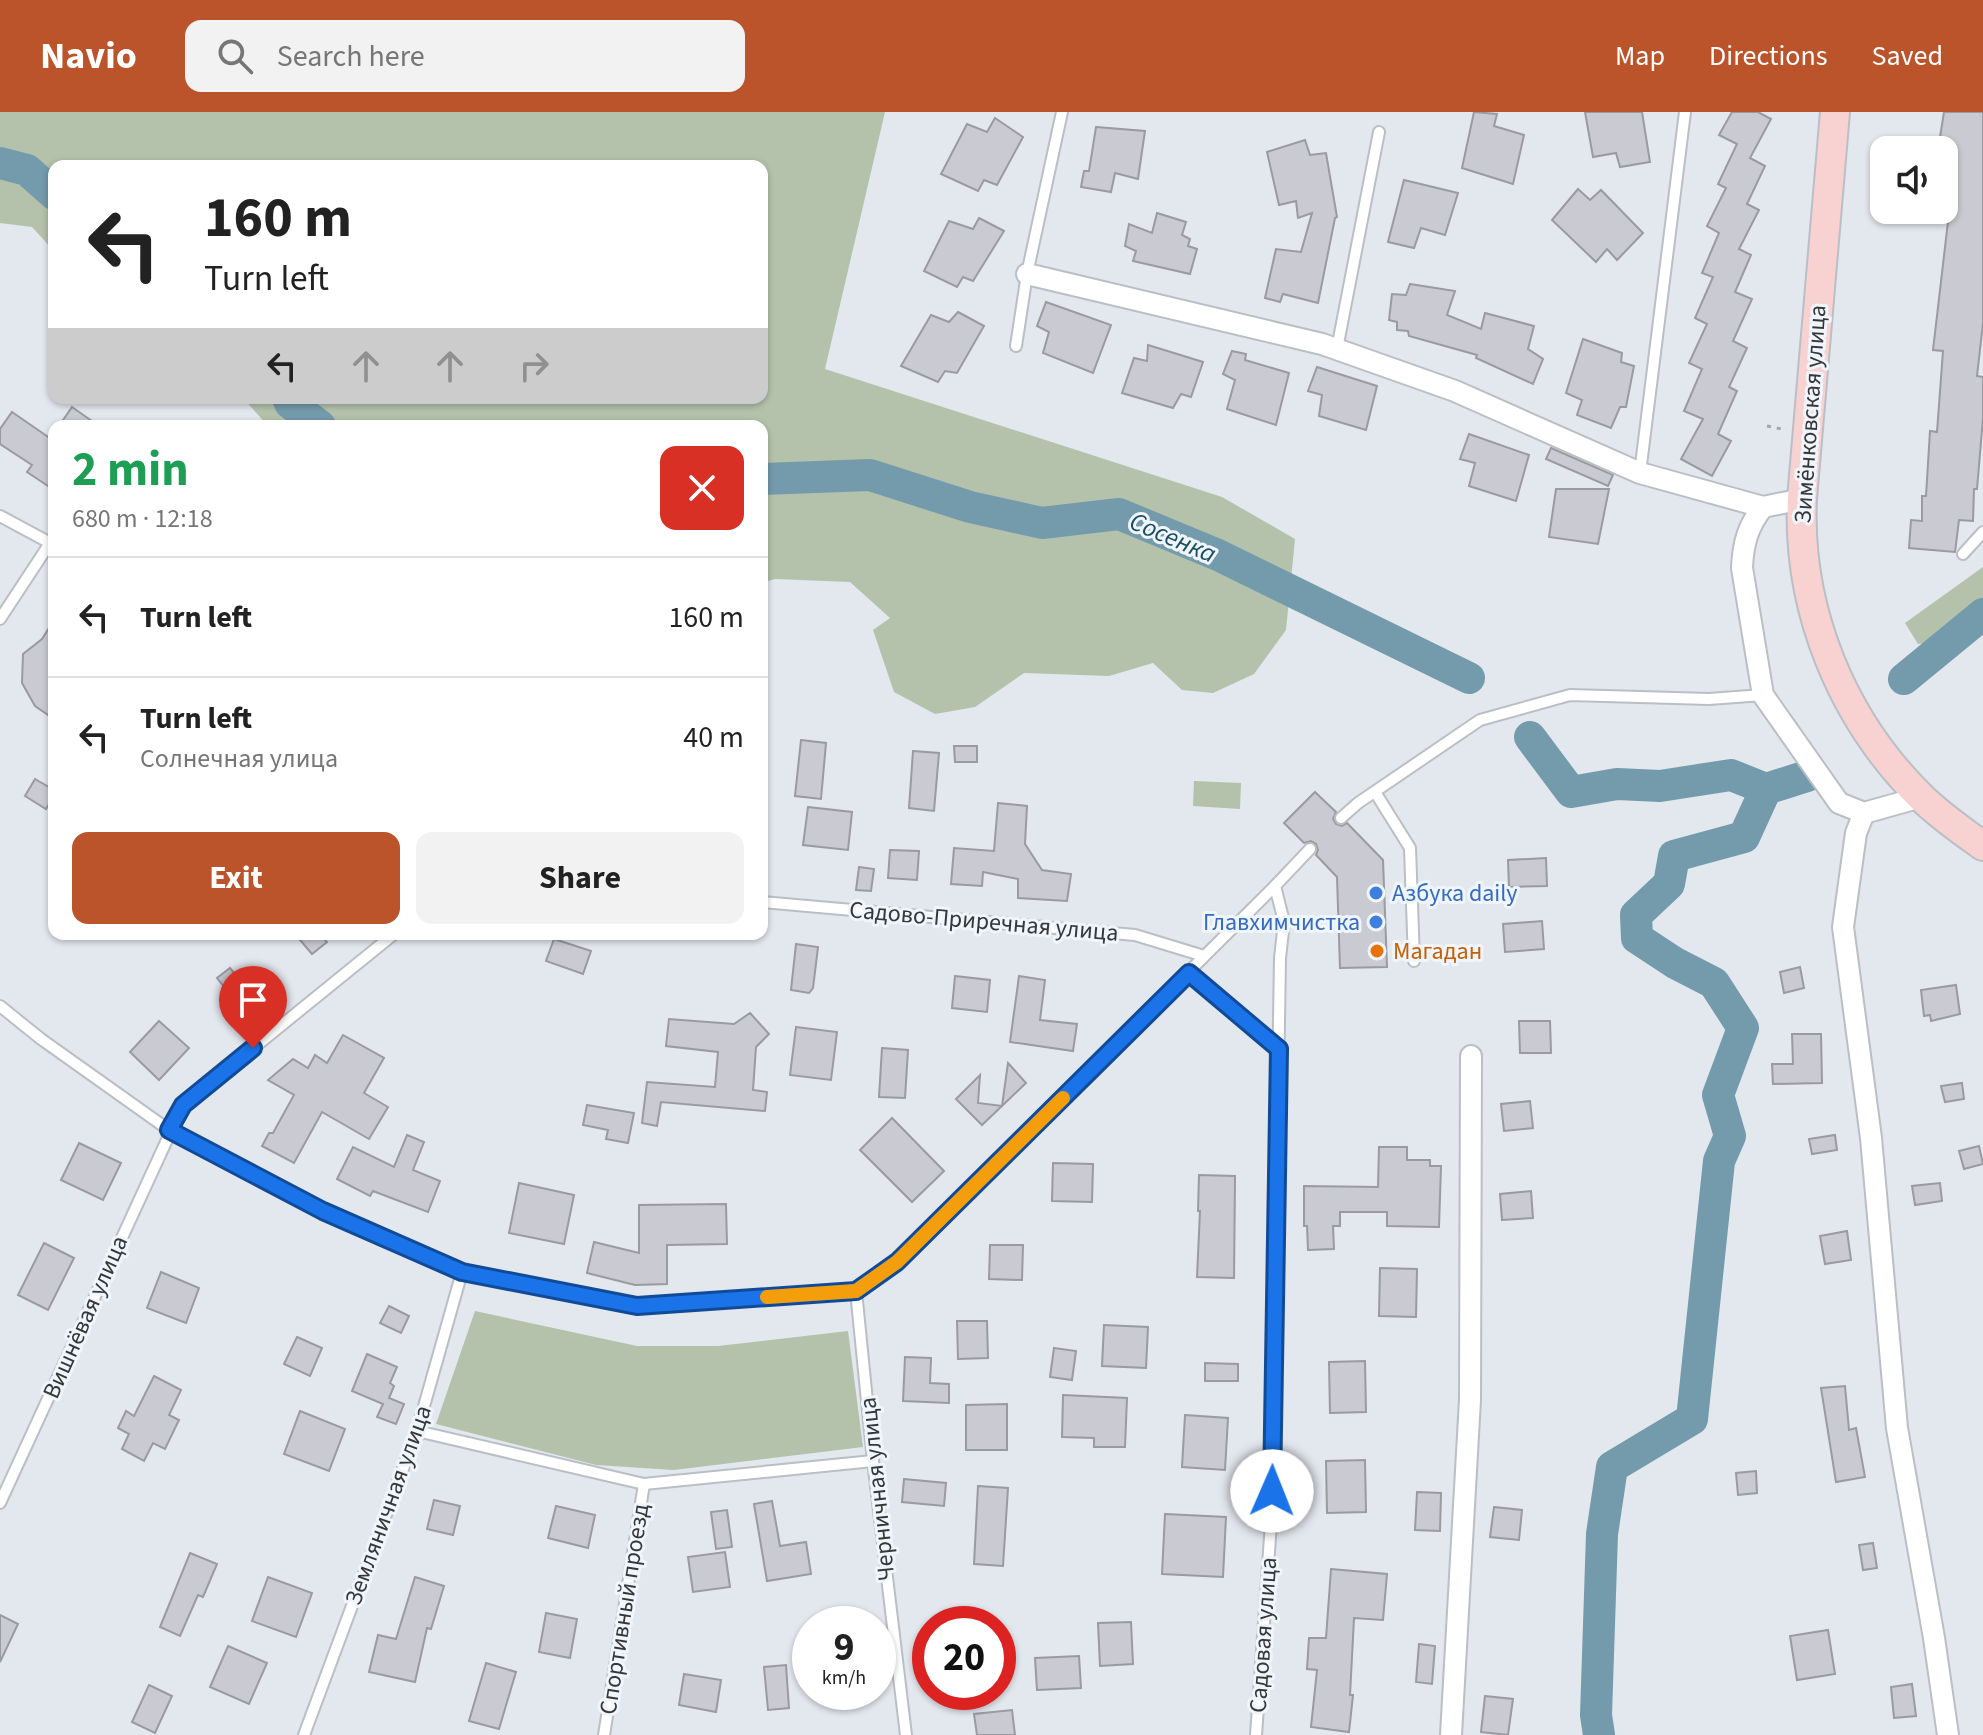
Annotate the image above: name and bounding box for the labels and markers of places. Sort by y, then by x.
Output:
place label: Азбука daily [1392,876,1518,911]
marker: Азбука daily [1367,884,1385,902]
place label: Главхимчистка [1203,905,1360,940]
marker: Главхимчистка [1367,913,1385,931]
place label: Магадан [1393,934,1482,969]
marker: Магадан [1368,942,1386,960]
pin [219,966,287,1048]

